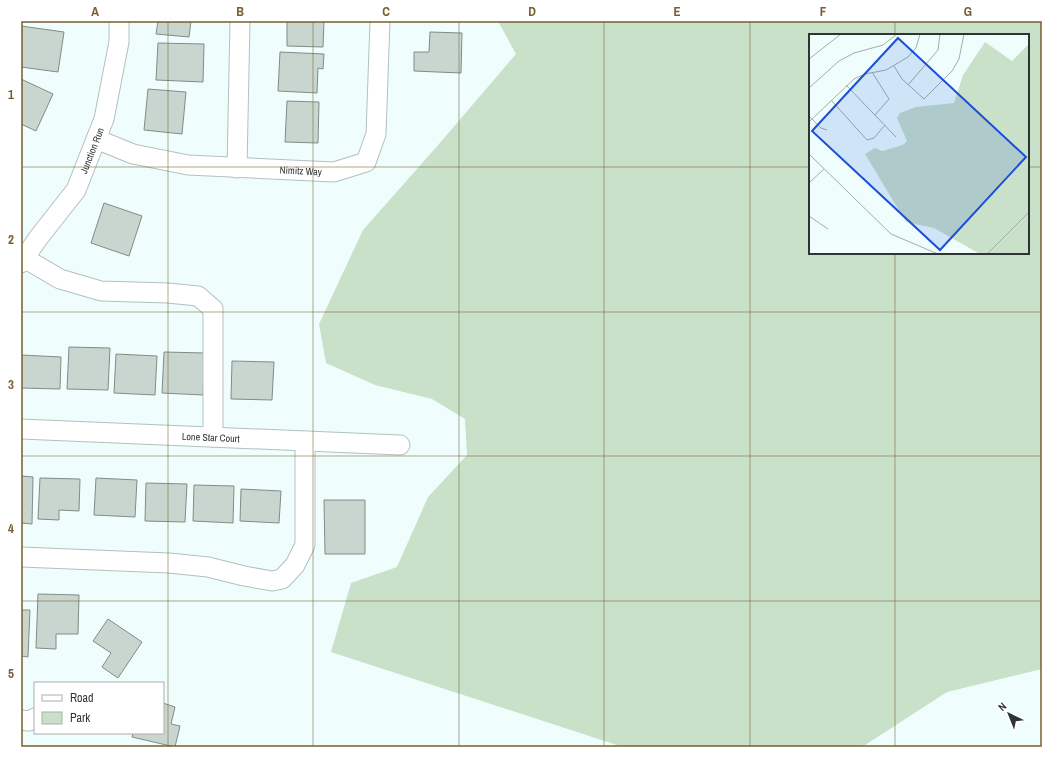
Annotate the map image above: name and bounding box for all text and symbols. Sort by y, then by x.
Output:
text: A [91,3,99,20]
text: B [236,3,244,20]
text: C [382,3,390,20]
text: D [528,3,536,20]
text: E [673,3,681,20]
text: F [820,3,827,20]
text: G [964,3,972,20]
inset map [809,34,1029,254]
text: 1 [8,86,14,103]
street label: Junction Run [77,126,107,175]
street label: Nimitz Way [279,163,323,178]
text: 2 [8,231,14,248]
text: 3 [8,376,14,393]
street label: Lone Star Court [182,430,241,445]
text: 4 [8,520,14,537]
text: 5 [8,665,14,682]
legend [34,682,164,734]
text: Road [70,690,94,706]
north arrow [989,694,1029,734]
text: N [995,699,1009,714]
text: Park [70,710,90,726]

